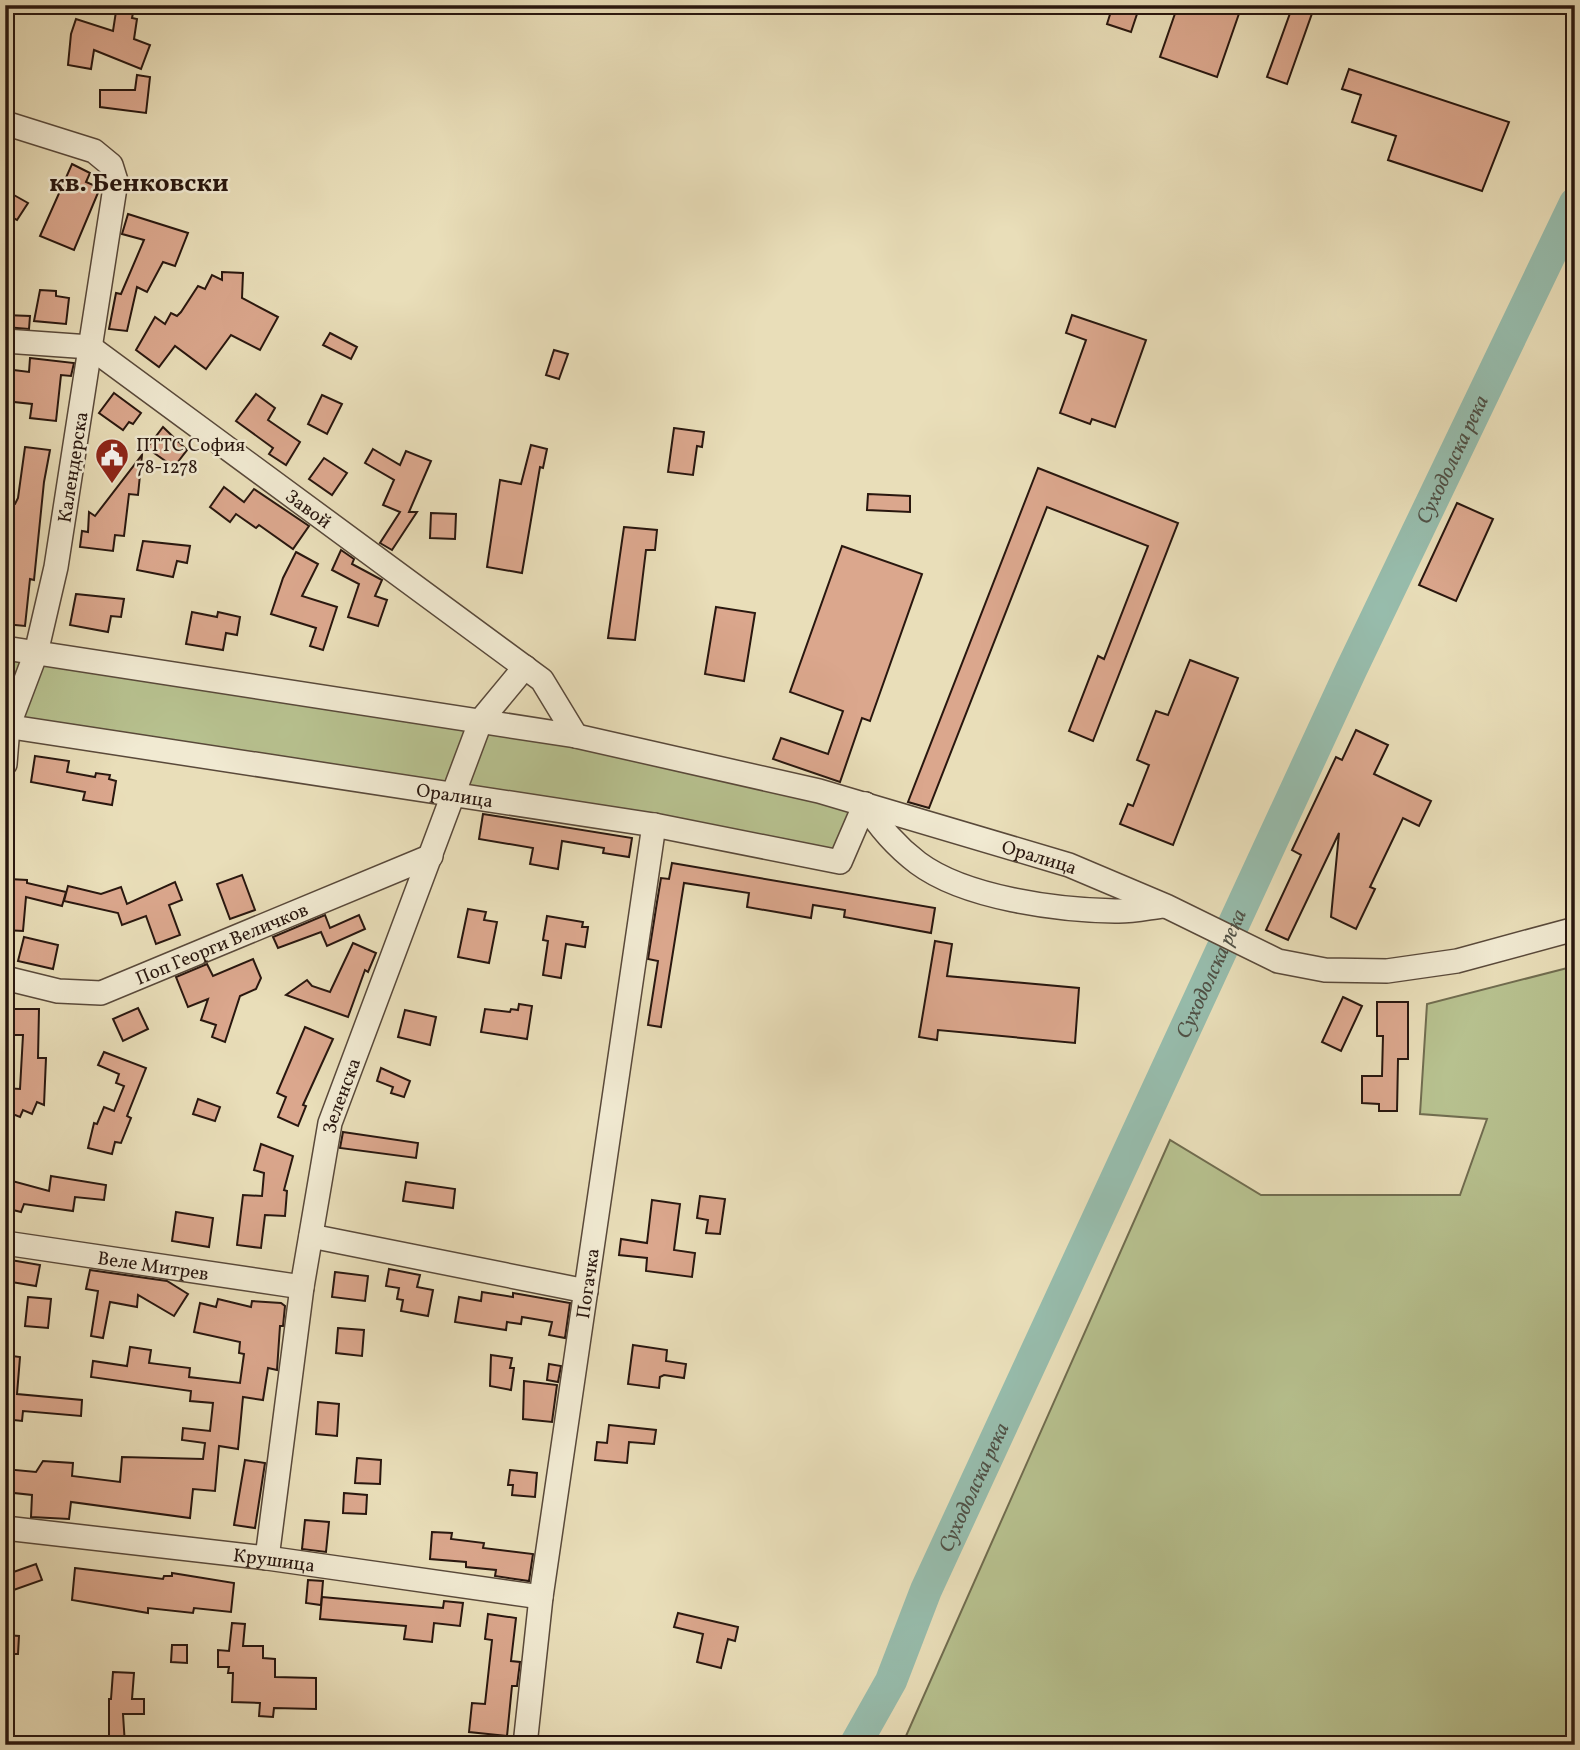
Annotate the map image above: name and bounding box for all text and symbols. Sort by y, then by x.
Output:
district label: кв. Бенковски [49,166,229,202]
water label: Суходолска река [1410,391,1497,529]
street label: Календерска [52,410,96,525]
place label: ПТТС София 78-1278 [136,433,245,481]
public building icon: ПТТС София 78-1278 [93,436,131,485]
street label: Завой [279,484,336,536]
street label: Оралица [414,778,495,815]
street label: Оралица [998,835,1081,882]
street label: Поп Георги Величков [132,897,312,992]
water label: Суходолска река [1170,905,1255,1044]
street label: Зеленска [317,1055,368,1135]
street label: Веле Митрев [96,1246,211,1288]
street label: Погачка [571,1246,607,1321]
water label: Суходолска река [932,1418,1017,1558]
street label: Крушица [232,1543,317,1580]

